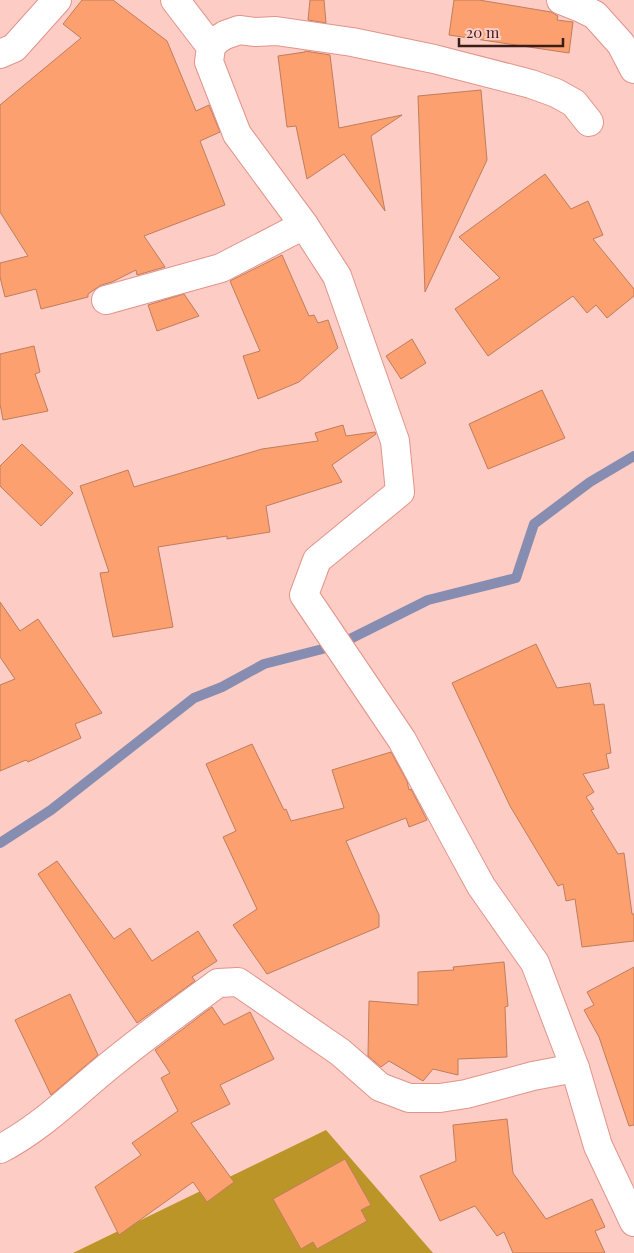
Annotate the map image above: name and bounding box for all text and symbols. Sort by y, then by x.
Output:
scale bar [459,15,563,47]
text: 20 m [466,22,500,42]

